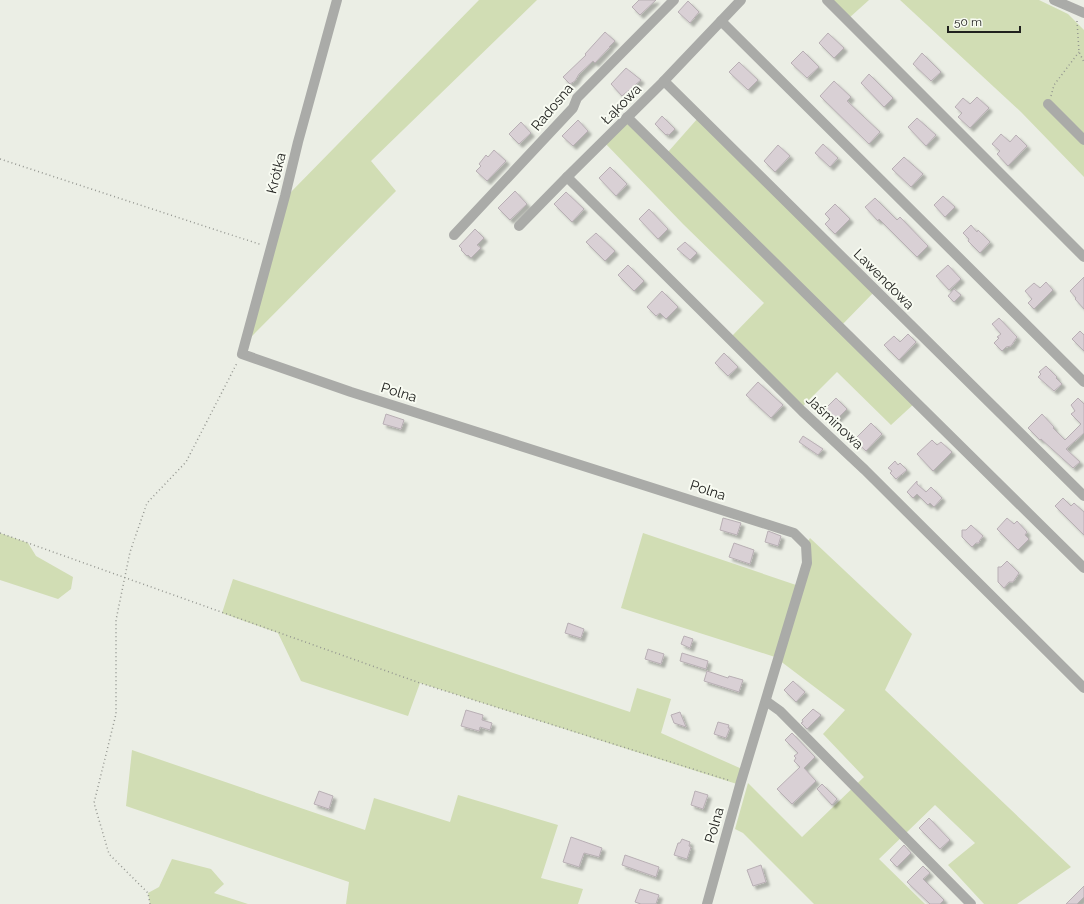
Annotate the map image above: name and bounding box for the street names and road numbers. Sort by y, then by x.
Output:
street label: Radosna [528,80,576,134]
street label: Łąkowa [598,81,644,127]
street label: Krótka [263,151,289,195]
street label: Lawendowa [851,246,917,312]
street label: Polna [379,379,419,405]
street label: Jaśminowa [803,392,867,452]
street label: Polna [688,477,728,503]
street label: Polna [701,805,727,845]

